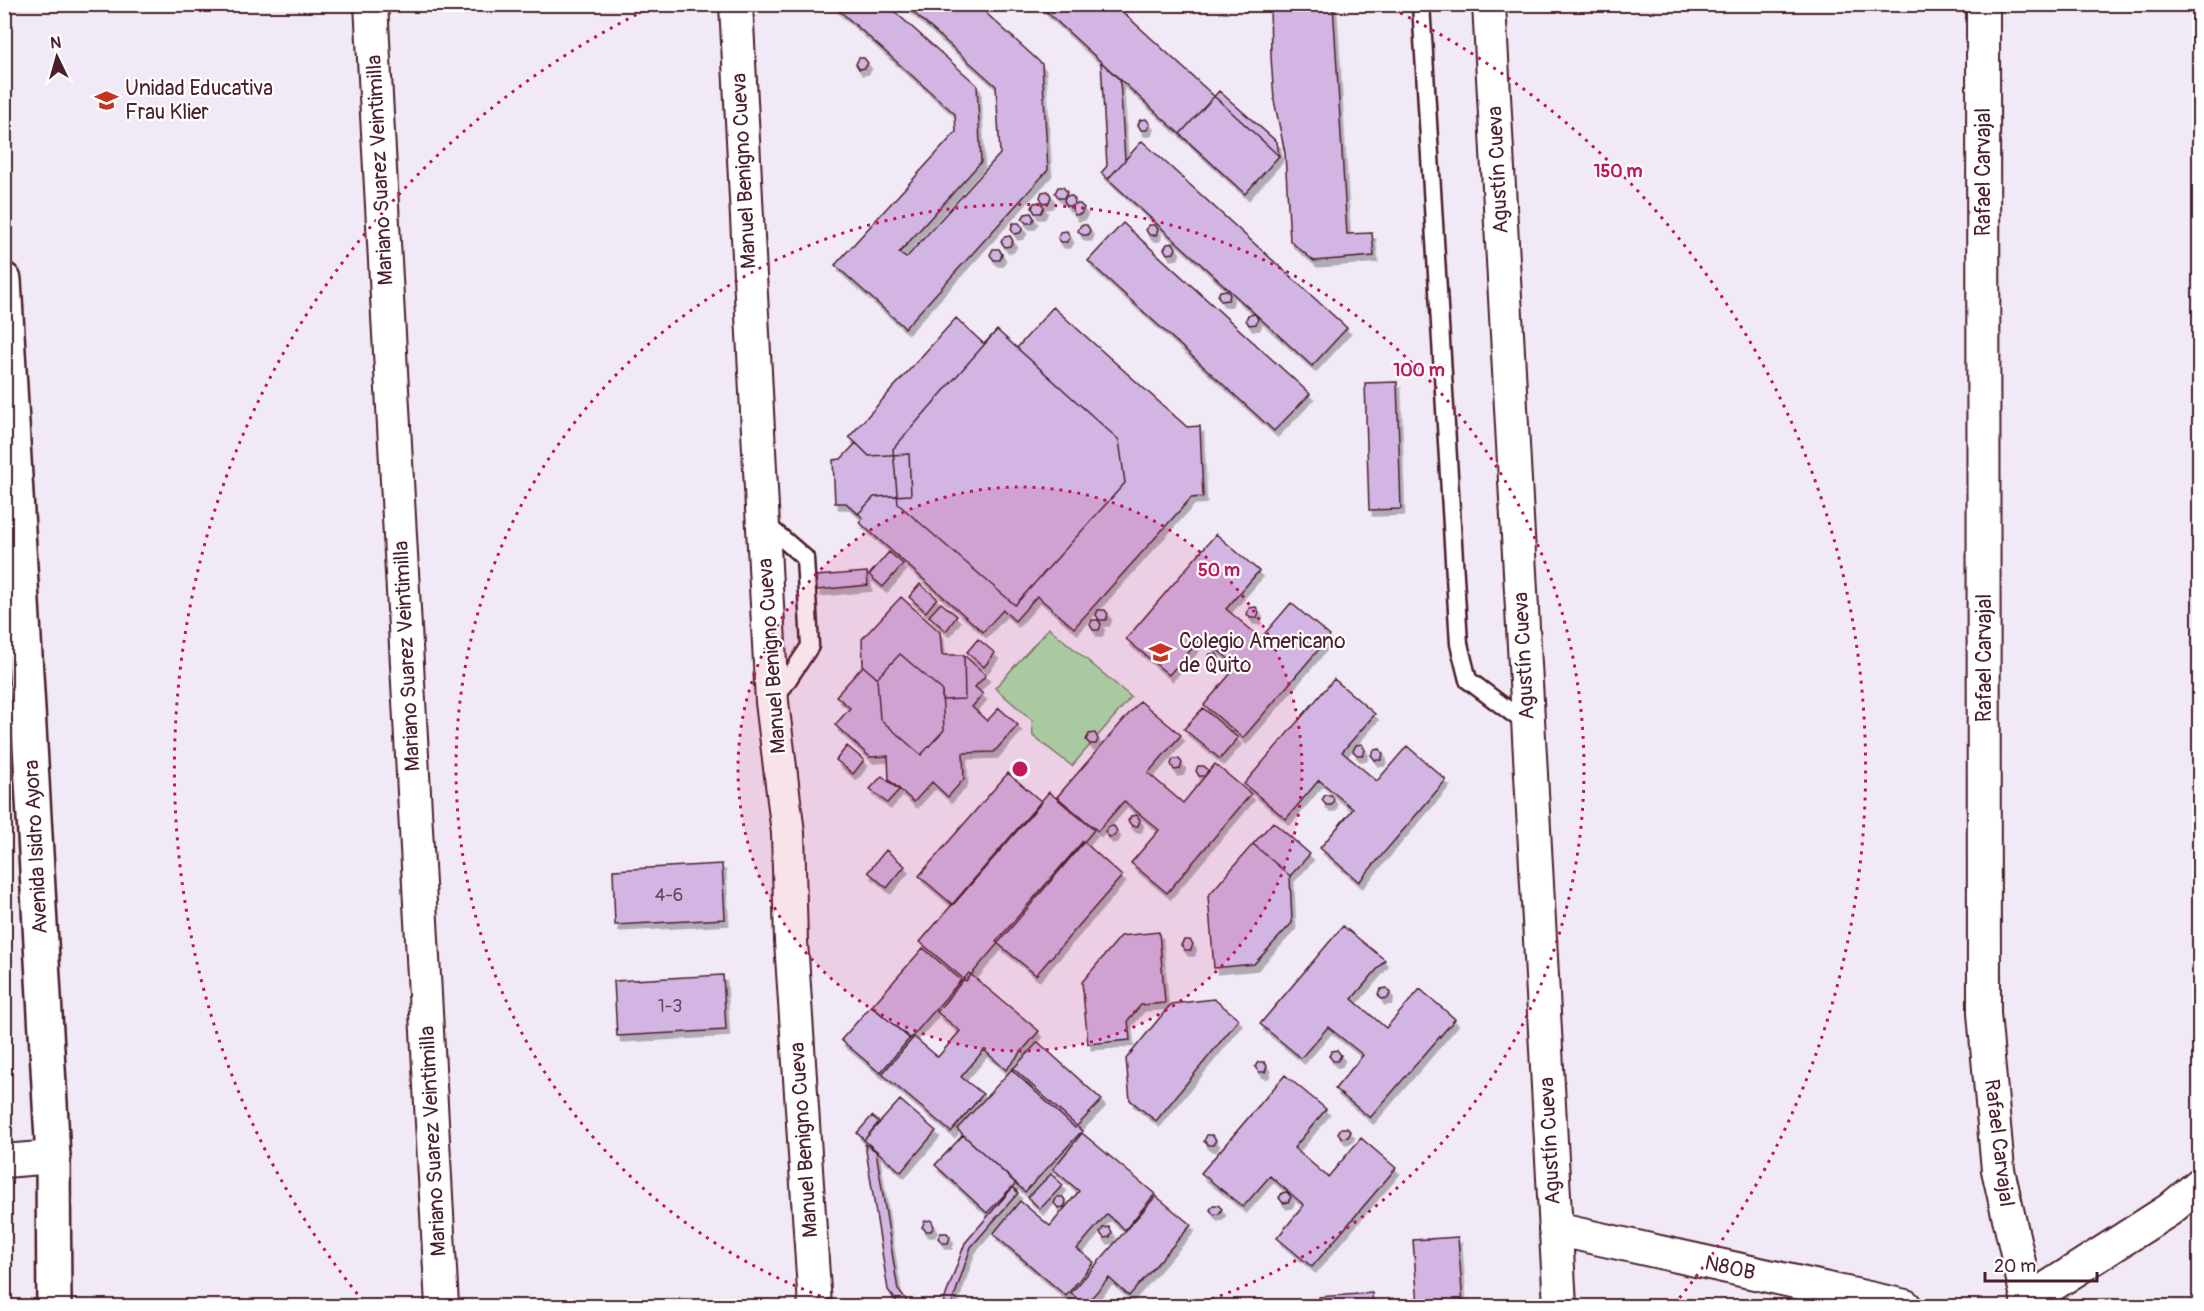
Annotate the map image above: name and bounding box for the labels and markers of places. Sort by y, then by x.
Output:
place label: Unidad Educativa Frau Klier [125,75,273,126]
school or university icon: Unidad Educativa Frau Klier [94,87,120,113]
place label: Colegio Americano de Quito [1179,628,1346,679]
school or university icon: Colegio Americano de Quito [1148,640,1174,666]
centre of rings [1010,759,1030,779]

